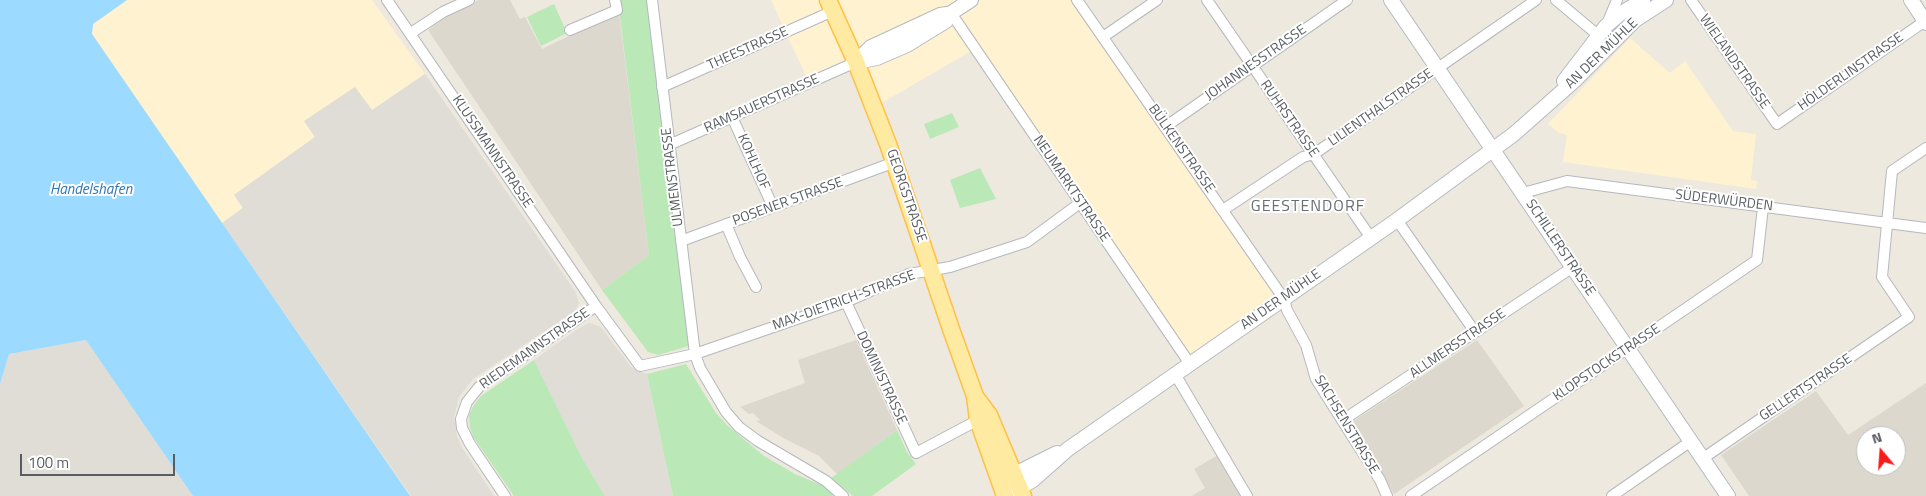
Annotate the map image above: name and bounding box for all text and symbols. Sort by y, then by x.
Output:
street label: WIELANDSTRASSE [1695,11,1773,113]
street label: AN DER MÜHLE [1562,15,1642,93]
street label: JOHANNESSTRASSE [1202,22,1310,104]
street label: THEESTRASSE [705,24,791,74]
street label: HÖLDERLINSTRASSE [1795,29,1907,115]
street label: LILIENTHALSTRASSE [1325,66,1437,150]
street label: RAMSAUERSTRASSE [702,71,822,137]
street label: RUHRSTRASSE [1256,77,1322,161]
street label: KLUSSMANNSTRASSE [448,92,536,212]
street label: BÜLKENSTRASSE [1144,102,1218,196]
street label: ULMENSTRASSE [659,127,687,227]
street label: KOHLHOF [733,132,773,192]
street label: NEUMARKTSTRASSE [1029,133,1113,245]
street label: GEORGSTRASSE [882,147,930,245]
street label: POSENER STRASSE [730,174,846,230]
water label: Handelshafen [50,181,132,199]
street label: SÜDERWÜRDEN [1674,187,1774,215]
district label: GEESTENDORF [1249,197,1367,217]
street label: SCHILLERSTRASSE [1522,197,1598,299]
street label: AN DER MÜHLE [1238,266,1324,334]
street label: MAX-DIETRICH-STRASSE [770,267,918,335]
street label: RIEDEMANNSTRASSE [477,305,593,393]
street label: ALLMERSSTRASSE [1407,306,1509,382]
street label: KLOPSTOCKSTRASSE [1550,321,1664,405]
street label: DOMINISTRASSE [852,329,910,427]
street label: GELLERTSTRASSE [1757,351,1855,425]
street label: SACHSENSTRASSE [1310,373,1382,477]
north arrow [1856,426,1906,476]
text: N [1869,426,1884,449]
scale bar [22,444,178,476]
text: 100 m [28,451,69,474]

